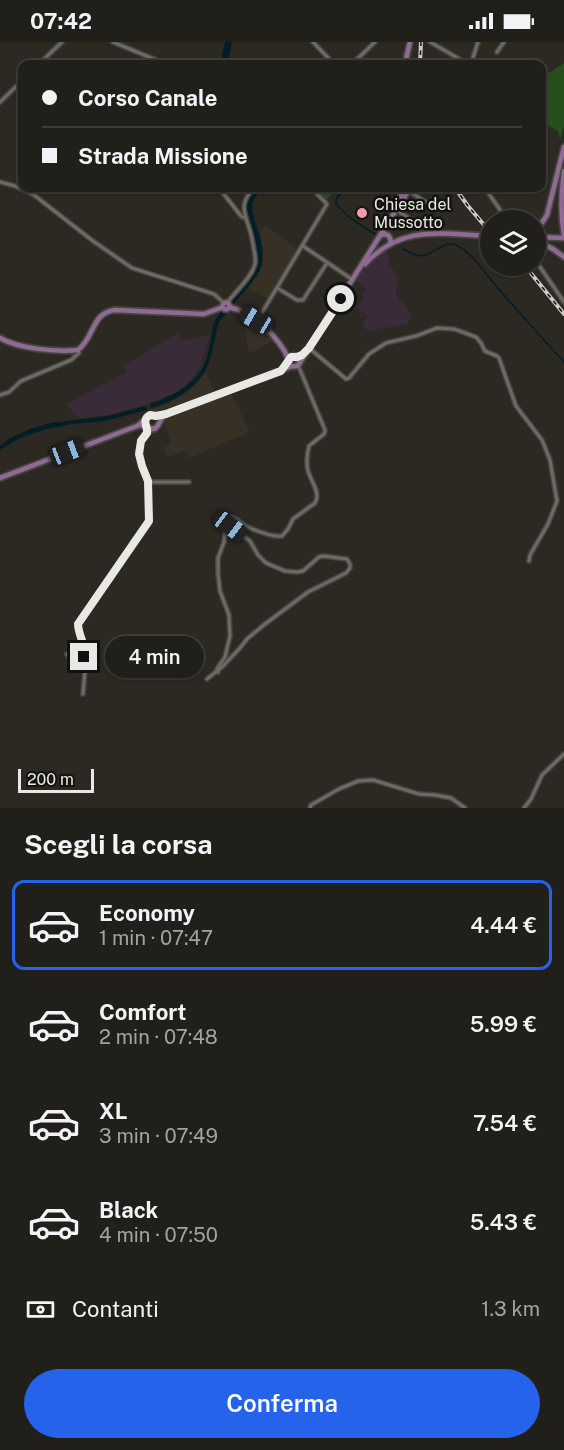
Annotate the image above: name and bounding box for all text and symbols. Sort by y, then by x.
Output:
text: 07:42 [30,8,92,34]
text: Corso Canale [78,85,217,111]
text: Strada Missione [78,143,248,169]
place label: Chiesa del Mussotto [374,195,451,232]
marker: Chiesa del Mussotto [355,206,369,220]
map controls [480,210,546,276]
button: layers [480,210,546,276]
route start [327,285,354,312]
car [236,303,276,337]
car [47,437,87,467]
car [210,508,250,544]
callout: 4 min [105,636,204,678]
route end [70,643,97,670]
text: 4 min [128,645,181,669]
scale bar [18,766,94,794]
text: 200 m [27,770,74,789]
text: Scegli la corsa [24,828,213,860]
icon: car [27,898,81,952]
text: Economy [99,900,195,926]
text: 4.44 € [470,912,537,938]
text: 1 min · 07:47 [99,926,213,950]
icon: car [27,997,81,1051]
text: Comfort [99,999,186,1025]
text: 5.99 € [470,1011,537,1037]
text: 2 min · 07:48 [99,1025,218,1049]
icon: car [27,1096,81,1150]
text: XL [99,1098,127,1124]
text: 7.54 € [473,1110,537,1136]
text: 3 min · 07:49 [99,1124,218,1148]
icon: car [27,1195,81,1249]
text: Black [99,1197,158,1223]
text: 5.43 € [470,1209,537,1235]
text: 4 min · 07:50 [99,1223,218,1247]
icon: cash [24,1293,57,1326]
text: Contanti [72,1296,159,1322]
text: 1.3 km [481,1297,540,1321]
button: Conferma [24,1369,540,1438]

